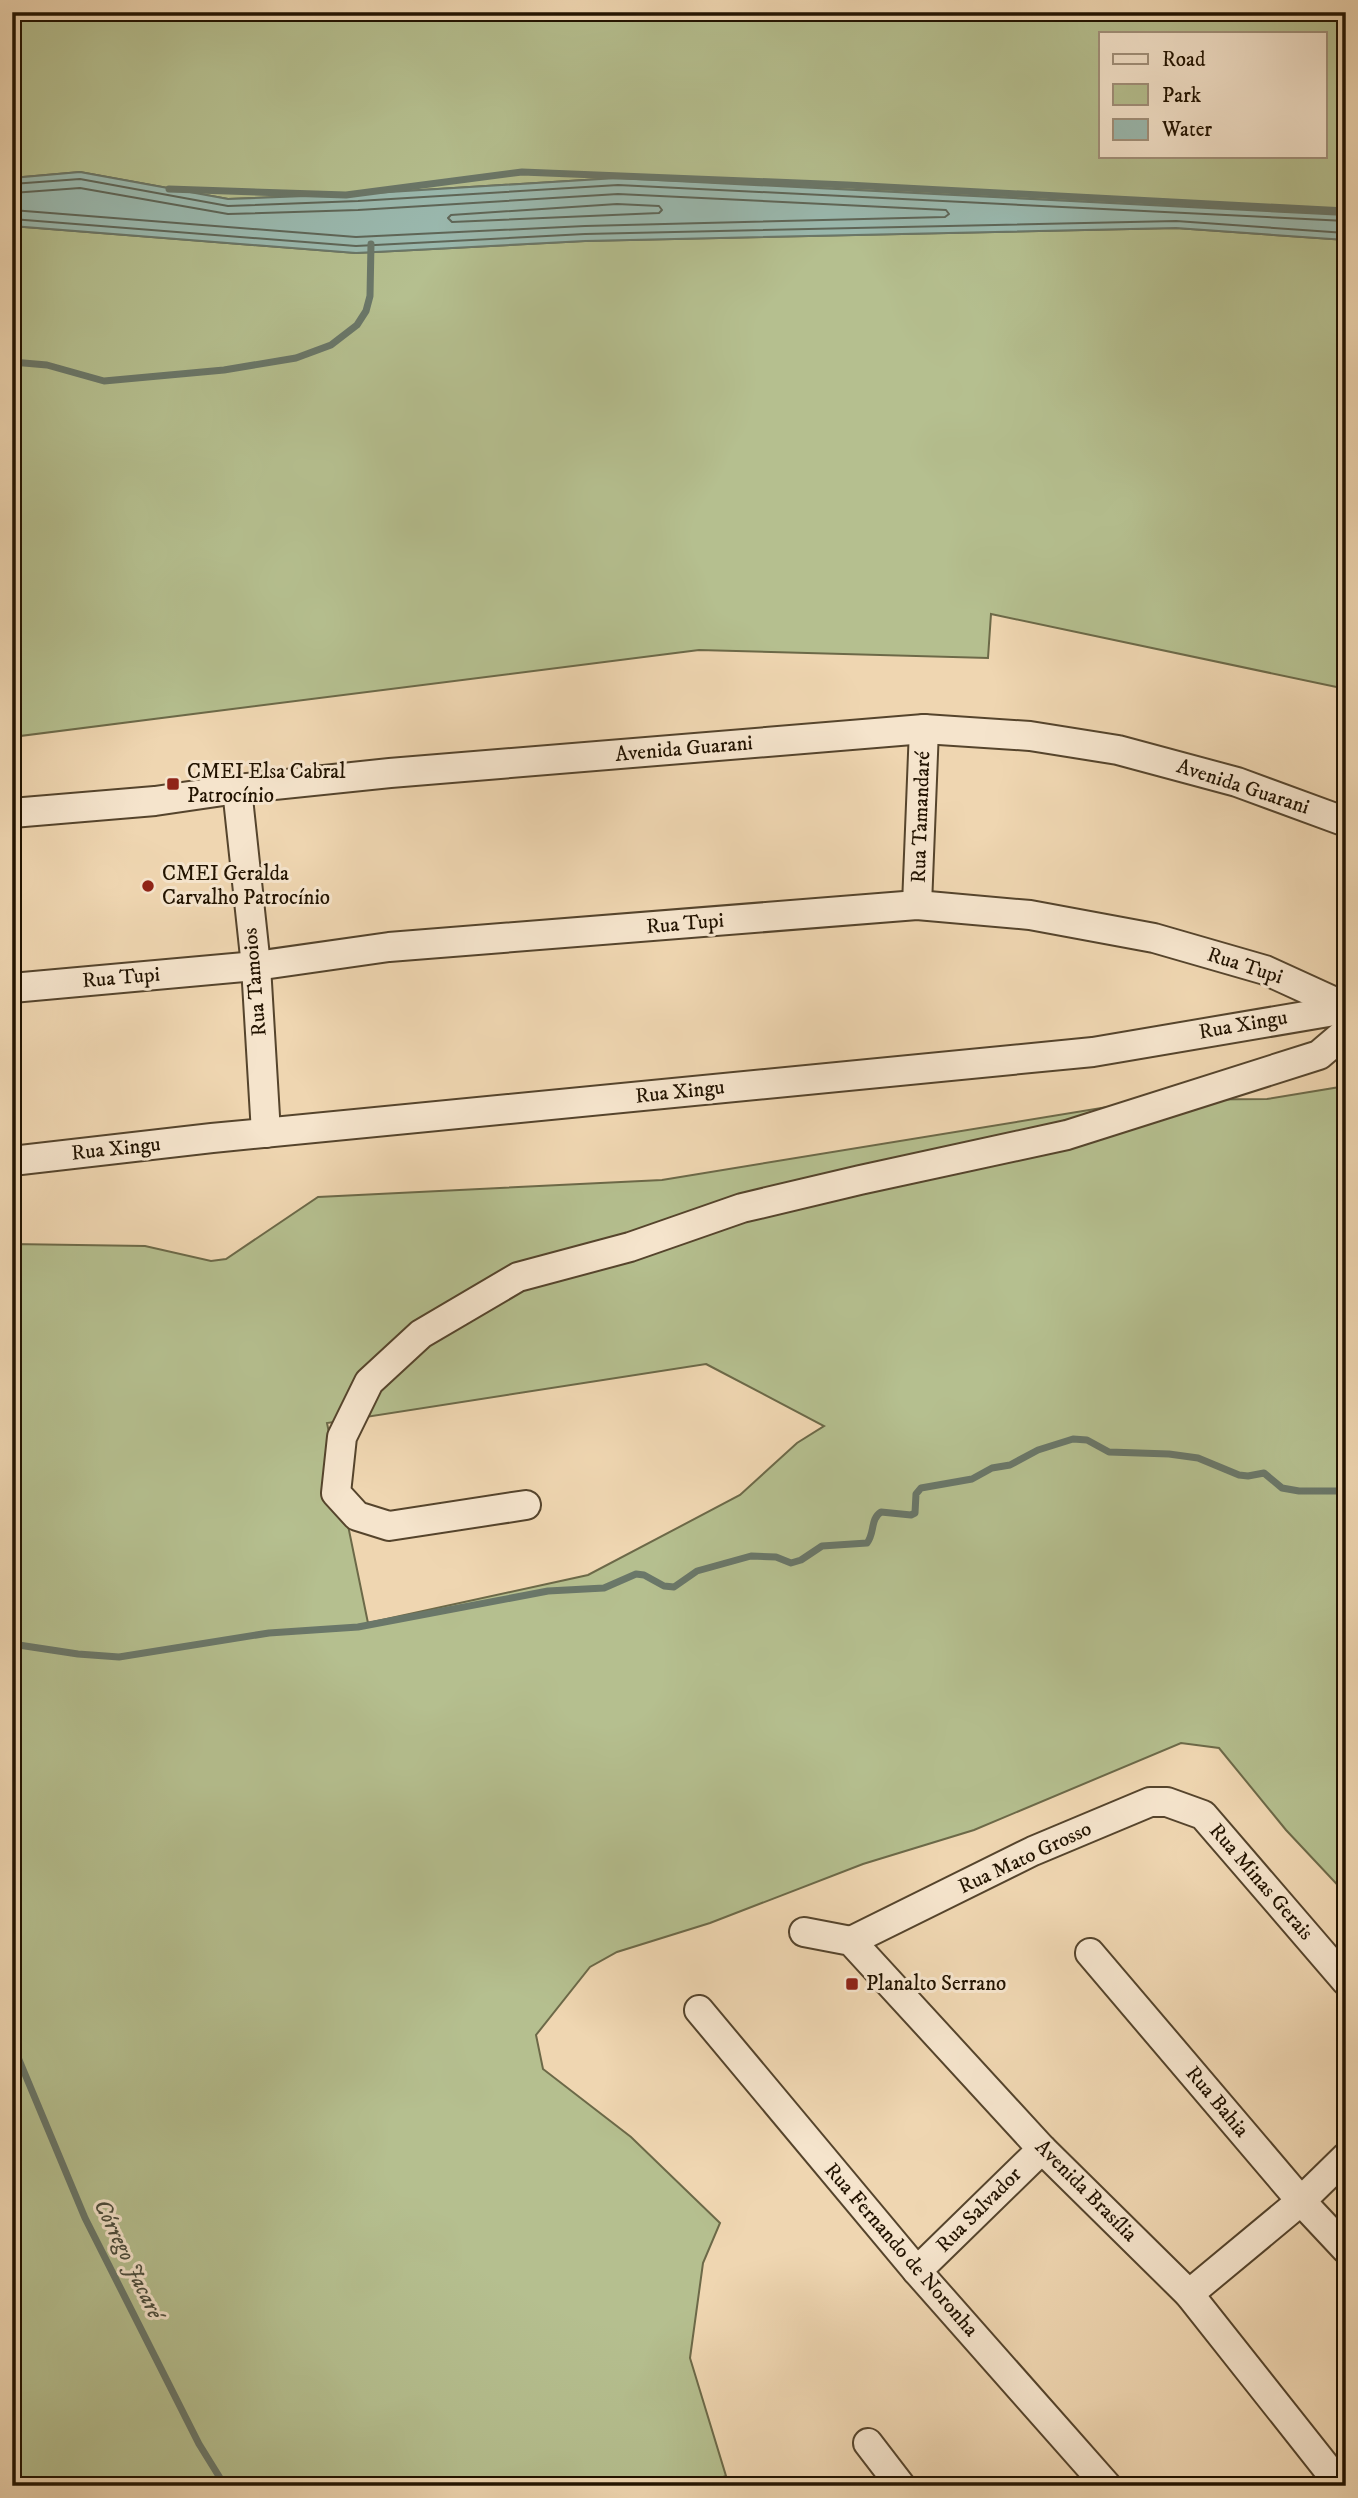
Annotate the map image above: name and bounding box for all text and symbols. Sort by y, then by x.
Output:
legend [1099,32,1326,158]
text: Road [1162,47,1206,73]
text: Park [1162,83,1202,109]
text: Water [1161,117,1212,143]
street label: Avenida Guarani [614,730,754,768]
street label: Rua Tamandaré [906,750,936,883]
street label: Avenida Guarani [1173,753,1313,821]
place label: CMEI Elsa Cabral Patrocínio [187,759,346,809]
marker: CMEI Elsa Cabral Patrocínio [165,776,181,792]
place label: CMEI Geralda Carvalho Patrocínio [162,861,330,911]
marker: CMEI Geralda Carvalho Patrocínio [140,878,156,894]
street label: Rua Tupi [645,908,725,940]
street label: Rua Tamoios [237,927,273,1037]
street label: Rua Tupi [1204,942,1286,990]
street label: Rua Tupi [81,962,161,994]
street label: Rua Xingu [1197,1004,1289,1046]
street label: Rua Xingu [634,1074,726,1110]
street label: Rua Xingu [70,1131,162,1167]
street label: Rua Mato Grosso [954,1816,1096,1900]
street label: Rua Minas Gerais [1203,1818,1319,1946]
place label: Planalto Serrano [866,1971,1006,1997]
marker: Planalto Serrano [844,1976,860,1992]
street label: Rua Bahia [1180,2061,1254,2143]
street label: Avenida Brasília [1029,2134,1143,2248]
street label: Rua Fernando de Noronha [818,2158,984,2342]
street label: Rua Salvador [931,2162,1027,2258]
water label: Córrego Jacaré [87,2195,171,2327]

